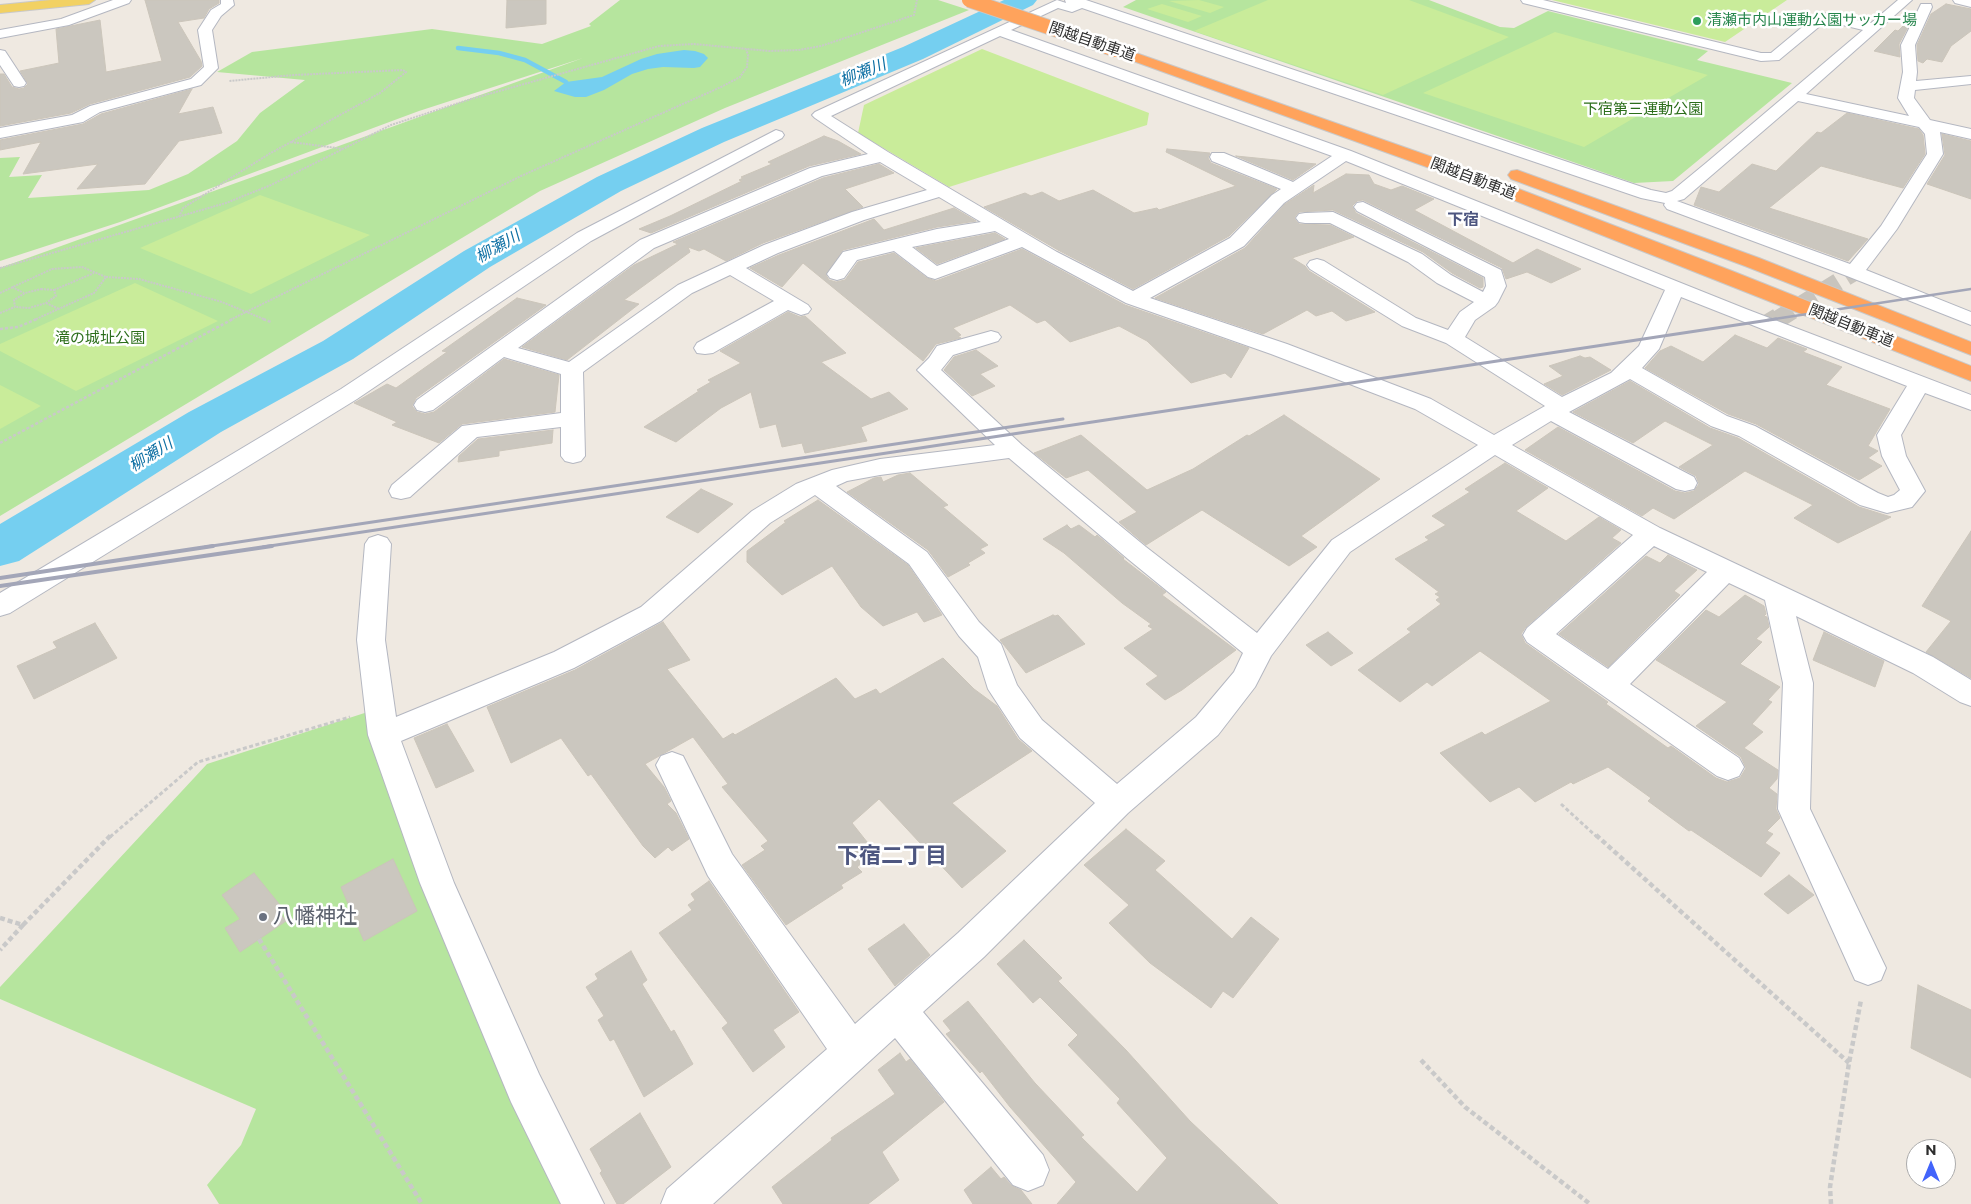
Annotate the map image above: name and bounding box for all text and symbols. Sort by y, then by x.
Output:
place label: 清瀬市内山運動公園サッカー場 [1707,12,1917,30]
marker: 清瀬市内山運動公園サッカー場 [1691,15,1703,27]
street label: 関越自動車道 [1047,19,1137,65]
water label: 柳瀬川 [837,55,889,91]
park label: 下宿第三運動公園 [1583,101,1703,119]
street label: 関越自動車道 [1428,154,1518,204]
district label: 下宿 [1447,210,1479,230]
water label: 柳瀬川 [472,227,524,267]
street label: 関越自動車道 [1806,301,1896,351]
park label: 滝の城址公園 [55,330,145,348]
water label: 柳瀬川 [126,434,176,476]
district label: 下宿二丁目 [837,844,947,870]
place label: 八幡神社 [273,904,357,930]
marker: 八幡神社 [257,911,269,923]
north arrow [1906,1139,1956,1189]
text: N [1925,1141,1937,1159]

